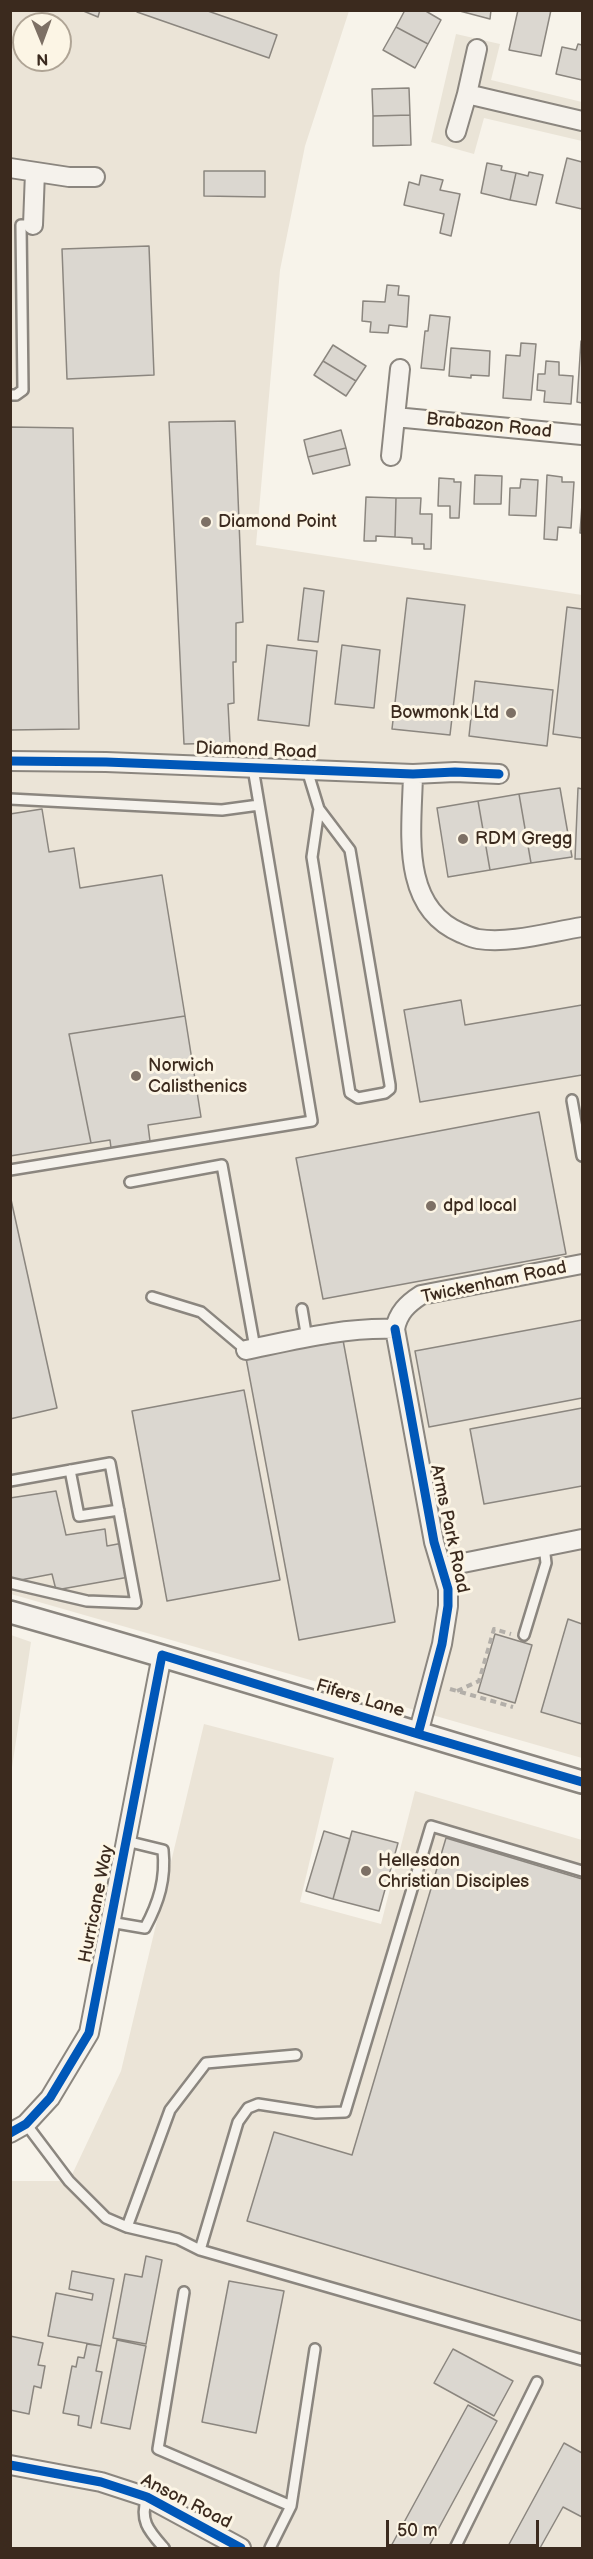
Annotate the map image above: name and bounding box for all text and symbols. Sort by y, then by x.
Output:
north arrow [12,12,72,72]
text: N [36,49,48,68]
street label: Brabazon Road [425,409,553,443]
place label: Diamond Point [218,511,337,533]
marker: Diamond Point [199,515,213,529]
place label: Bowmonk Ltd [390,702,499,724]
marker: Bowmonk Ltd [504,706,518,720]
street label: Diamond Road [195,738,317,764]
place label: RDM Gregg [475,828,572,850]
marker: RDM Gregg [456,832,470,846]
place label: Norwich Calisthenics [148,1055,247,1098]
marker: Norwich Calisthenics [129,1069,143,1083]
place label: dpd local [443,1195,517,1217]
marker: dpd local [424,1199,438,1213]
street label: Twickenham Road [419,1257,569,1309]
street label: Arms Park Road [425,1463,473,1595]
street label: Fifers Lane [313,1675,407,1723]
street label: Hurricane Way [75,1843,119,1965]
place label: Hellesdon Christian Disciples [378,1850,529,1892]
marker: Hellesdon Christian Disciples [359,1864,373,1878]
street label: Anson Road [137,2470,235,2534]
scale bar [389,2508,542,2546]
text: 50 m [397,2520,438,2541]

